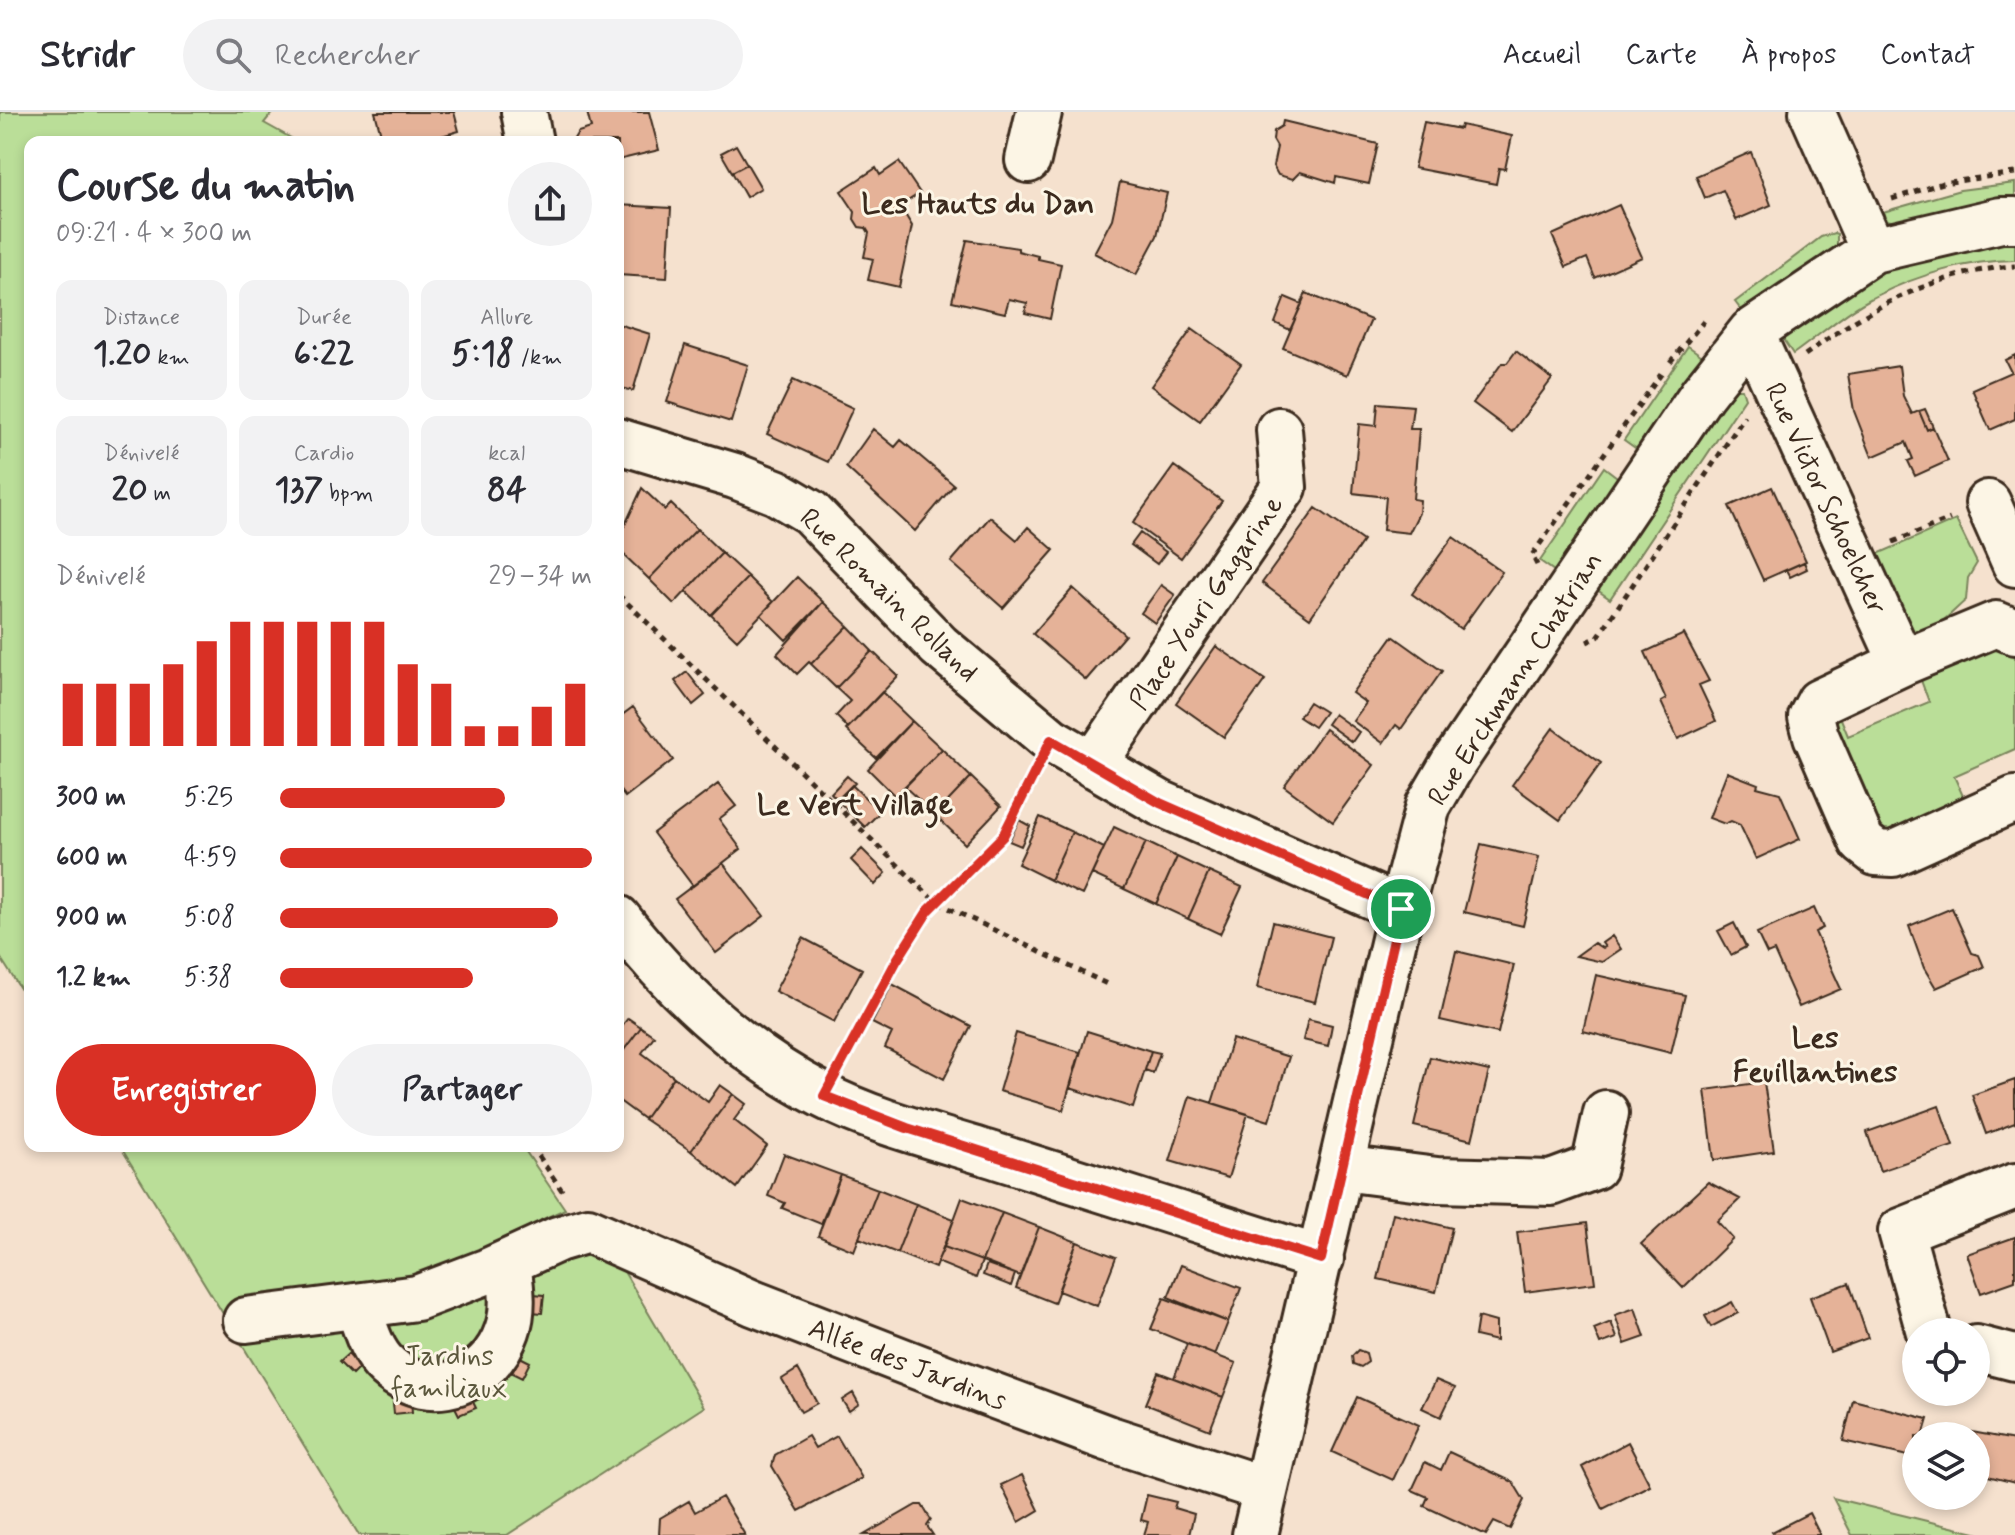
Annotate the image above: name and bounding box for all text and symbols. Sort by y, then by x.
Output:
search box [183,19,743,91]
text: Stridr [40,31,135,80]
icon: search [211,33,255,77]
text: Rechercher [275,36,421,75]
text: Accueil [1503,37,1581,74]
text: Carte [1625,37,1697,74]
text: À propos [1741,37,1836,74]
text: Contact [1880,37,1975,74]
text: Course du matin [56,158,355,216]
button: share [508,162,592,246]
district label: Les Hauts du Dan [862,185,1094,224]
text: 09:21 · 4 × 300 m [56,217,252,251]
text: Distance [103,304,180,332]
text: Durée [296,304,352,332]
text: Allure [480,304,533,332]
text: 1.20 [93,332,152,377]
text: 6:22 [293,332,355,377]
text: 5:18 [451,332,515,377]
text: km [152,344,190,372]
text: /km [515,344,562,372]
street label: Rue Victor Schoelcher [1755,377,1895,621]
text: Dénivelé [103,440,179,468]
text: Cardio [294,440,354,468]
text: kcal [488,440,525,468]
text: 20 [112,468,148,513]
text: 137 [275,468,323,513]
text: 84 [487,468,527,513]
text: m [148,480,171,508]
text: bpm [323,480,373,508]
street label: Place Youri Gagarine [1121,489,1293,718]
street label: Rue Romain Rolland [791,501,986,691]
street label: Rue Erckmann Chatrian [1420,545,1612,814]
text: Dénivelé [56,560,146,594]
text: 29–34 m [488,560,592,594]
text: 300 m [56,781,126,815]
text: 5:25 [184,781,233,815]
district label: Le Vert Village [757,786,953,829]
text: 600 m [56,841,128,875]
text: 4:59 [184,841,237,875]
pin [1367,875,1435,943]
icon: arrive [1379,887,1423,931]
text: 900 m [56,901,127,935]
text: 5:08 [184,901,235,935]
text: 1.2 km [56,961,131,995]
text: 5:38 [184,961,233,995]
district label: Les Feuillantines [1733,1019,1898,1092]
button: Enregistrer [56,1044,316,1136]
button: Partager [332,1044,592,1136]
street label: Allée des Jardins [803,1311,1012,1420]
map controls [1902,1318,1990,1510]
button: locate [1902,1318,1990,1406]
park label: Jardins familiaux [391,1339,507,1408]
button: layers [1902,1422,1990,1510]

